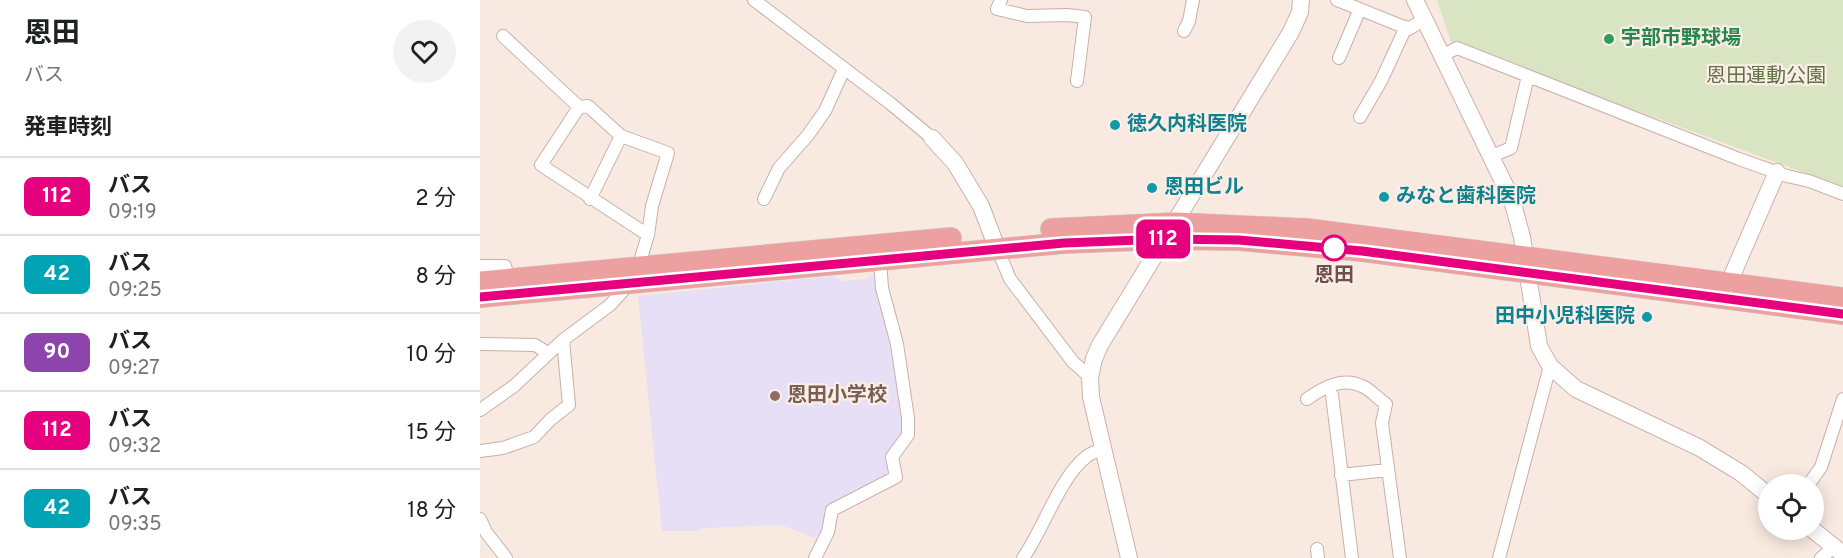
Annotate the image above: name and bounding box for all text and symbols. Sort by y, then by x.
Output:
text: 恩田 [24,17,80,53]
button: heart [393,20,456,83]
place label: 宇部市野球場 [1621,26,1741,52]
marker: 宇部市野球場 [1602,32,1616,46]
text: バス [24,63,64,89]
park label: 恩田運動公園 [1706,64,1826,90]
place label: 徳久内科医院 [1127,112,1247,138]
text: 発車時刻 [24,115,112,142]
marker: 徳久内科医院 [1108,118,1122,132]
text: バス [108,173,152,200]
place label: 恩田ビル [1164,175,1244,201]
marker: 恩田ビル [1145,181,1159,195]
text: 112 [42,183,72,210]
place label: みなと歯科医院 [1396,184,1536,210]
text: 2 分 [415,186,456,213]
marker: みなと歯科医院 [1377,190,1391,204]
text: 09:19 [108,200,157,226]
line badge: 112 [1128,220,1198,258]
text: 112 [1148,226,1178,253]
marker: 恩田 [1321,235,1347,261]
text: バス [108,251,152,278]
text: 42 [44,261,70,288]
place label: 恩田 [1314,263,1354,289]
text: 8 分 [415,264,456,291]
text: 09:25 [108,278,162,304]
place label: 田中小児科医院 [1495,304,1635,330]
marker: 田中小児科医院 [1640,310,1654,324]
text: バス [108,329,152,356]
text: 90 [44,339,70,366]
text: 10 分 [407,342,456,369]
text: 09:27 [108,356,160,382]
place label: 恩田小学校 [787,383,887,409]
marker: 恩田小学校 [768,389,782,403]
text: バス [108,407,152,434]
text: 112 [42,417,72,444]
text: 15 分 [407,420,456,447]
text: 09:32 [108,434,161,460]
map controls [1758,474,1824,540]
button: locate [1758,474,1824,540]
text: バス [108,485,152,512]
text: 42 [44,495,70,522]
text: 18 分 [407,498,456,525]
text: 09:35 [108,512,162,538]

